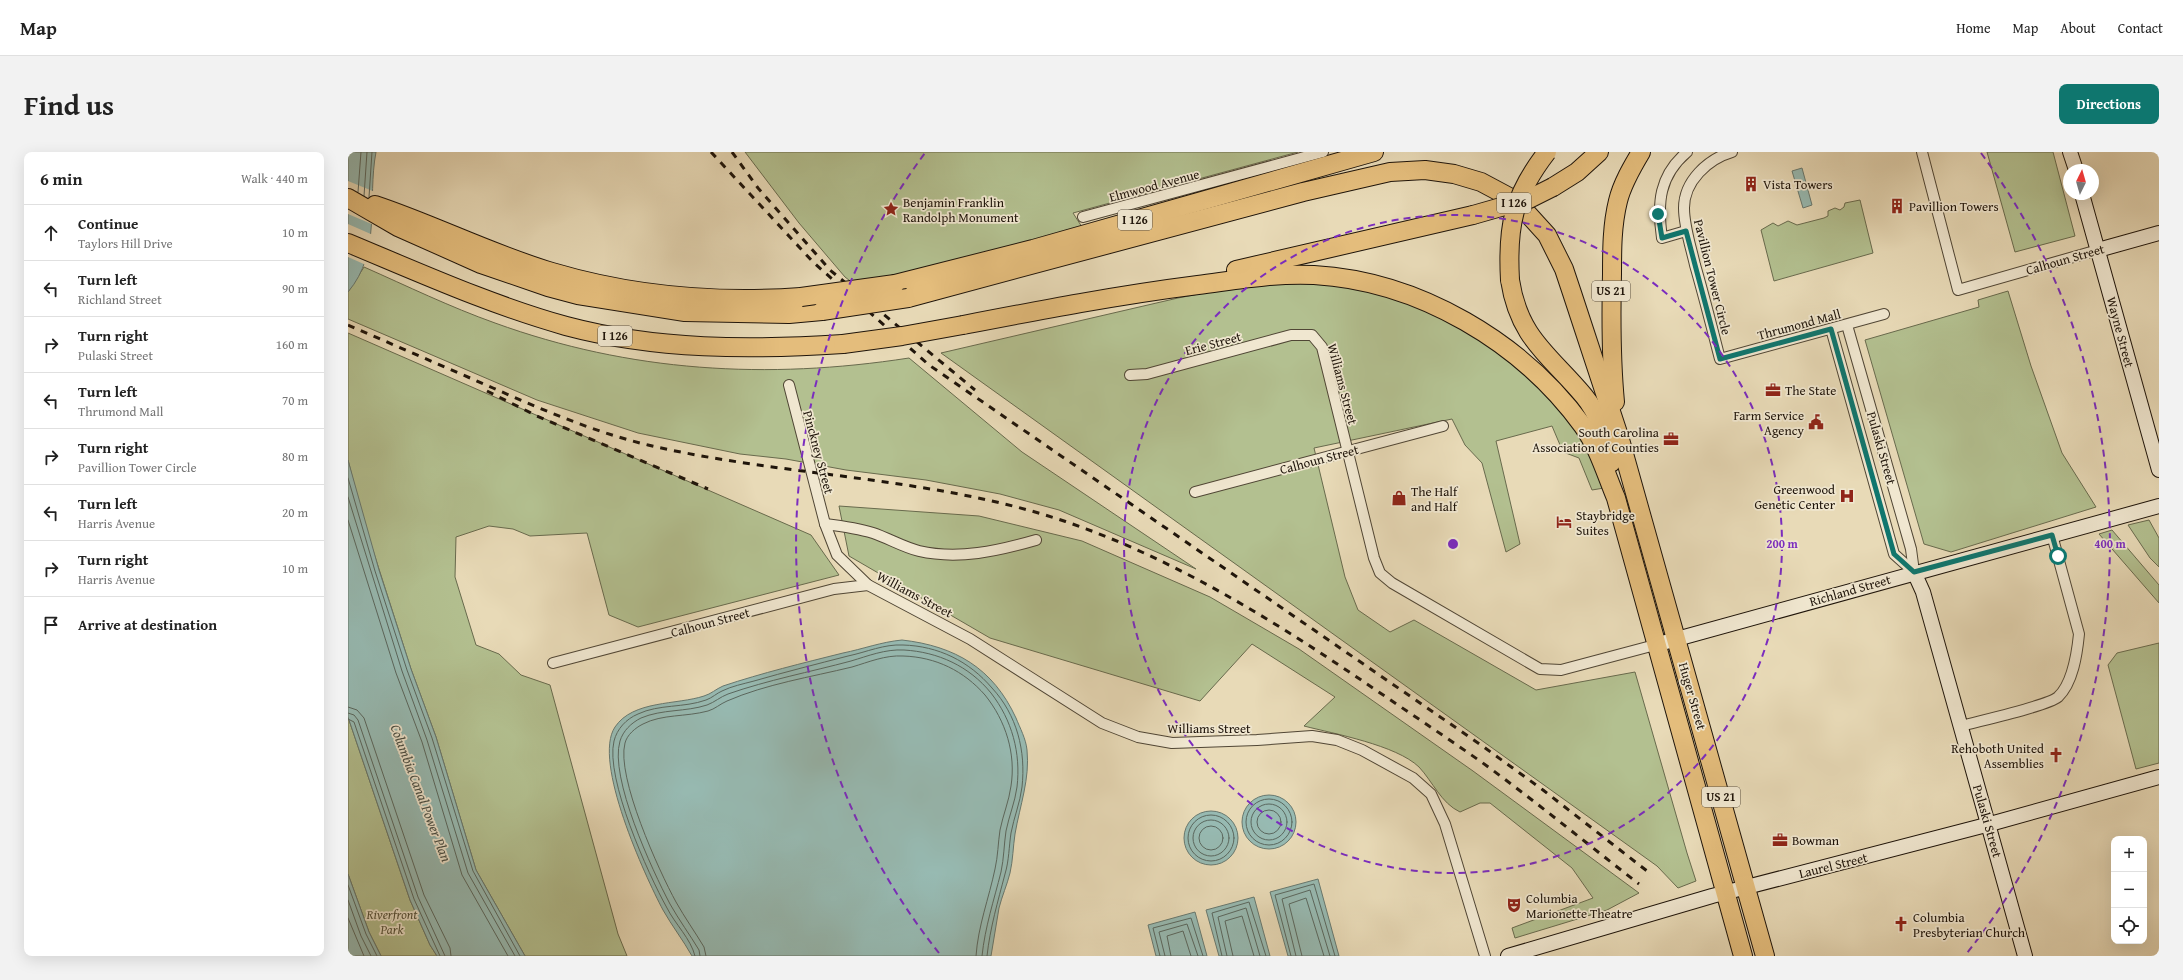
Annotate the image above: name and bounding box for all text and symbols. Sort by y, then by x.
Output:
text: Map [20,14,57,42]
text: Home [1956,18,1991,38]
text: Map [2013,18,2038,38]
text: About [2060,18,2096,38]
text: Contact [2118,18,2163,38]
text: Find us [24,84,114,125]
button: Directions [2059,84,2159,124]
street label: Elmwood Avenue [1107,164,1201,207]
north arrow [2063,164,2099,200]
text: 6 min [40,166,82,191]
text: Walk · 440 m [241,169,308,188]
building icon: Vista Towers [1742,175,1760,193]
place label: Vista Towers [1763,175,1833,194]
place label: Benjamin Franklin Randolph Monument [903,193,1019,227]
road number: I 126 [1497,193,1531,213]
building icon: Pavillion Towers [1888,197,1906,215]
place label: Pavillion Towers [1909,197,1999,216]
place icon: Benjamin Franklin Randolph Monument [882,200,900,218]
route end [1649,205,1667,223]
road number: I 126 [1118,210,1152,230]
text: Continue [78,213,139,234]
street label: Pavillion Tower Circle [1689,217,1736,337]
icon: ahead [40,222,62,244]
text: 10 m [282,223,308,242]
text: Taylors Hill Drive [78,234,173,253]
street label: Calhoun Street [2024,239,2107,280]
text: Turn left [78,269,137,290]
icon: left [40,278,62,300]
text: 90 m [282,279,308,298]
road number: US 21 [1592,281,1630,301]
text: Richland Street [78,290,162,309]
street label: Wayne Street [2102,295,2139,370]
street label: Thrumond Mall [1755,304,1843,345]
text: Turn right [78,325,149,346]
road number: I 126 [598,326,632,346]
street label: Erie Street [1183,327,1244,360]
icon: right [40,334,62,356]
text: 160 m [276,335,308,354]
street label: Williams Street [1323,341,1363,427]
text: Pulaski Street [78,346,153,365]
text: Turn left [78,381,137,402]
office icon: The State [1764,381,1782,399]
place label: The State [1785,381,1836,400]
icon: left [40,390,62,412]
text: 70 m [282,391,308,410]
text: Thrumond Mall [78,402,163,421]
place label: Farm Service Agency [1733,406,1805,440]
street label: Pinckney Street [798,408,839,496]
street label: Pulaski Street [1862,409,1901,487]
public building icon: Farm Service Agency [1807,413,1825,431]
place label: South Carolina Association of Counties [1532,423,1660,457]
office icon: South Carolina Association of Counties [1662,430,1680,448]
text: Turn right [78,437,149,458]
street label: Calhoun Street [1278,440,1361,479]
icon: right [40,446,62,468]
text: 80 m [282,447,308,466]
text: Pavillion Tower Circle [78,458,197,477]
place label: Greenwood Genetic Center [1754,480,1836,514]
place label: The Half and Half [1411,482,1459,516]
hospital icon: Greenwood Genetic Center [1838,487,1856,505]
shop icon: The Half and Half [1390,489,1408,507]
text: Turn left [78,493,137,514]
icon: left [40,502,62,524]
text: 20 m [282,503,308,522]
place label: Staybridge Suites [1576,506,1635,540]
hotel icon: Staybridge Suites [1555,513,1573,531]
text: Harris Avenue [78,514,155,533]
text: 200 m [1766,535,1799,552]
text: 400 m [2094,535,2127,552]
centre of rings [1446,537,1460,551]
route start [2049,547,2067,565]
text: Turn right [78,549,149,570]
icon: right [40,558,62,580]
text: 10 m [282,559,308,578]
street label: Williams Street [874,566,956,623]
text: Harris Avenue [78,570,155,589]
street label: Richland Street [1807,570,1893,611]
street label: Calhoun Street [669,603,752,642]
icon: arrive [40,614,62,636]
text: Arrive at destination [78,614,217,635]
street label: Huger Street [1674,660,1711,732]
street label: Williams Street [1167,719,1251,738]
water label: Columbia Canal Power Plan [386,721,456,865]
place label: Rehoboth United Assemblies [1951,739,2044,773]
church icon: Rehoboth United Assemblies [2047,746,2065,764]
street label: Pulaski Street [1968,782,2007,860]
road number: US 21 [1702,787,1740,807]
office icon: Bowman [1771,831,1789,849]
place label: Bowman [1792,831,1840,850]
map controls [2111,836,2147,944]
button: + [2111,836,2147,872]
street label: Laurel Street [1797,848,1870,883]
button: − [2111,872,2147,908]
place label: Columbia Marionette Theatre [1526,889,1633,923]
theatre icon: Columbia Marionette Theatre [1505,896,1523,914]
park label: Riverfront Park [366,905,418,939]
place label: Columbia Presbyterian Church [1913,908,2026,942]
button: locate [2111,908,2147,944]
church icon: Columbia Presbyterian Church [1892,915,1910,933]

